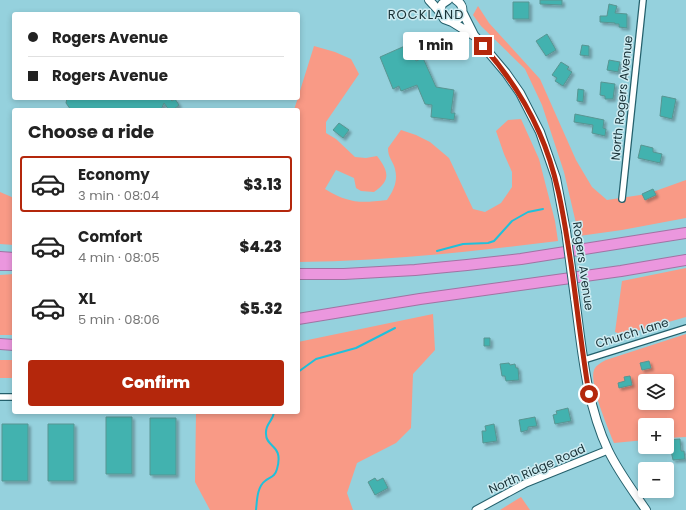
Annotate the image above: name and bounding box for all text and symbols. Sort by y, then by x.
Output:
district label: ROCKLAND [388,5,464,24]
text: Rogers Avenue [52,27,168,48]
callout: 1 min [403,32,469,60]
street label: North Rogers Avenue [606,35,637,161]
text: 1 min [419,36,453,55]
route end [474,37,492,55]
text: Rogers Avenue [52,65,168,86]
text: Choose a ride [28,119,154,144]
text: Economy [78,164,150,185]
icon: car [30,166,66,202]
text: $3.13 [243,174,282,195]
text: 3 min · 08:04 [78,186,159,205]
street label: Rogers Avenue [569,220,598,311]
text: Comfort [78,226,142,247]
icon: car [30,228,66,264]
text: $4.23 [240,236,282,257]
text: 4 min · 08:05 [78,248,160,267]
text: XL [78,288,96,309]
icon: car [30,290,66,326]
text: $5.32 [240,298,282,319]
text: 5 min · 08:06 [78,310,160,329]
street label: Church Lane [593,313,671,352]
button: Confirm [28,360,284,406]
map controls [638,374,674,498]
button: layers [638,374,674,410]
route start [580,385,598,403]
button: + [638,418,674,454]
street label: North Ridge Road [486,440,588,497]
button: − [638,462,674,498]

